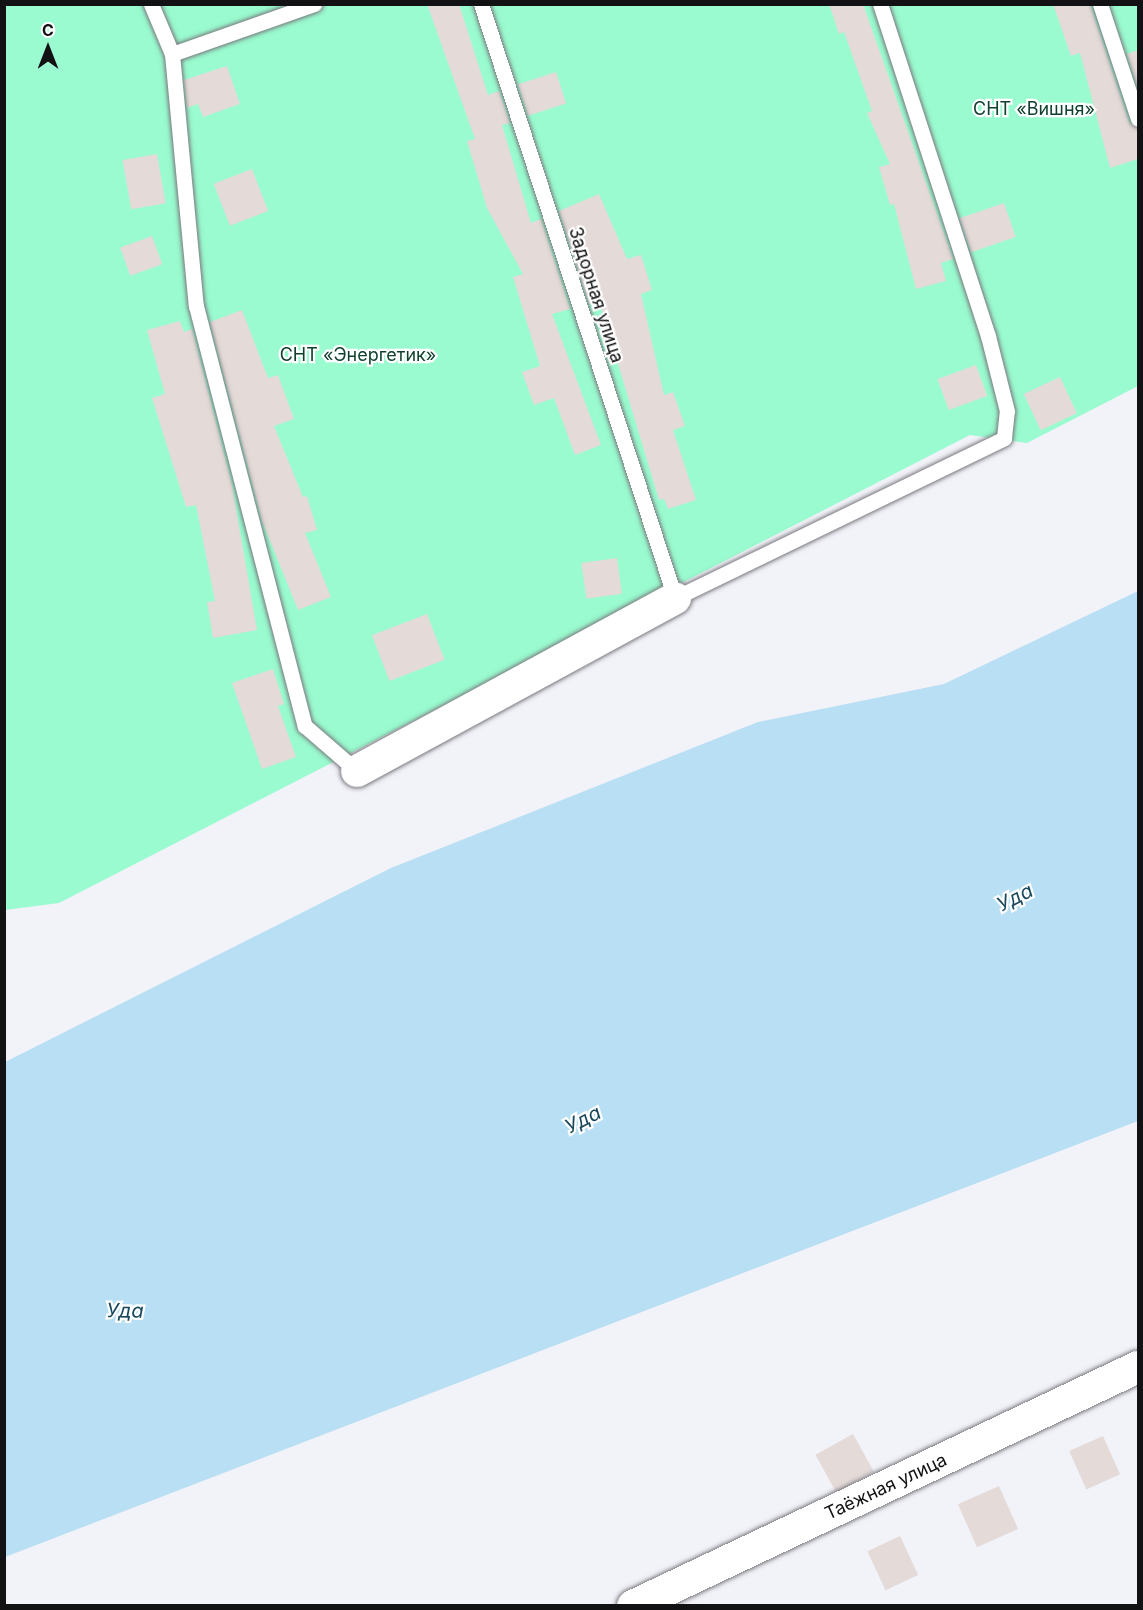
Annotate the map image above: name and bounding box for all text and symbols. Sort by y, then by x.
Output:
north arrow [18,18,78,78]
text: С [42,20,54,40]
park label: СНТ «Вишня» [973,98,1095,120]
street label: Задорная улица [564,224,628,366]
park label: СНТ «Энергетик» [280,344,436,366]
water label: Уда [993,879,1037,917]
water label: Уда [561,1101,605,1139]
water label: Уда [106,1299,144,1323]
street label: Таёжная улица [822,1449,950,1525]

